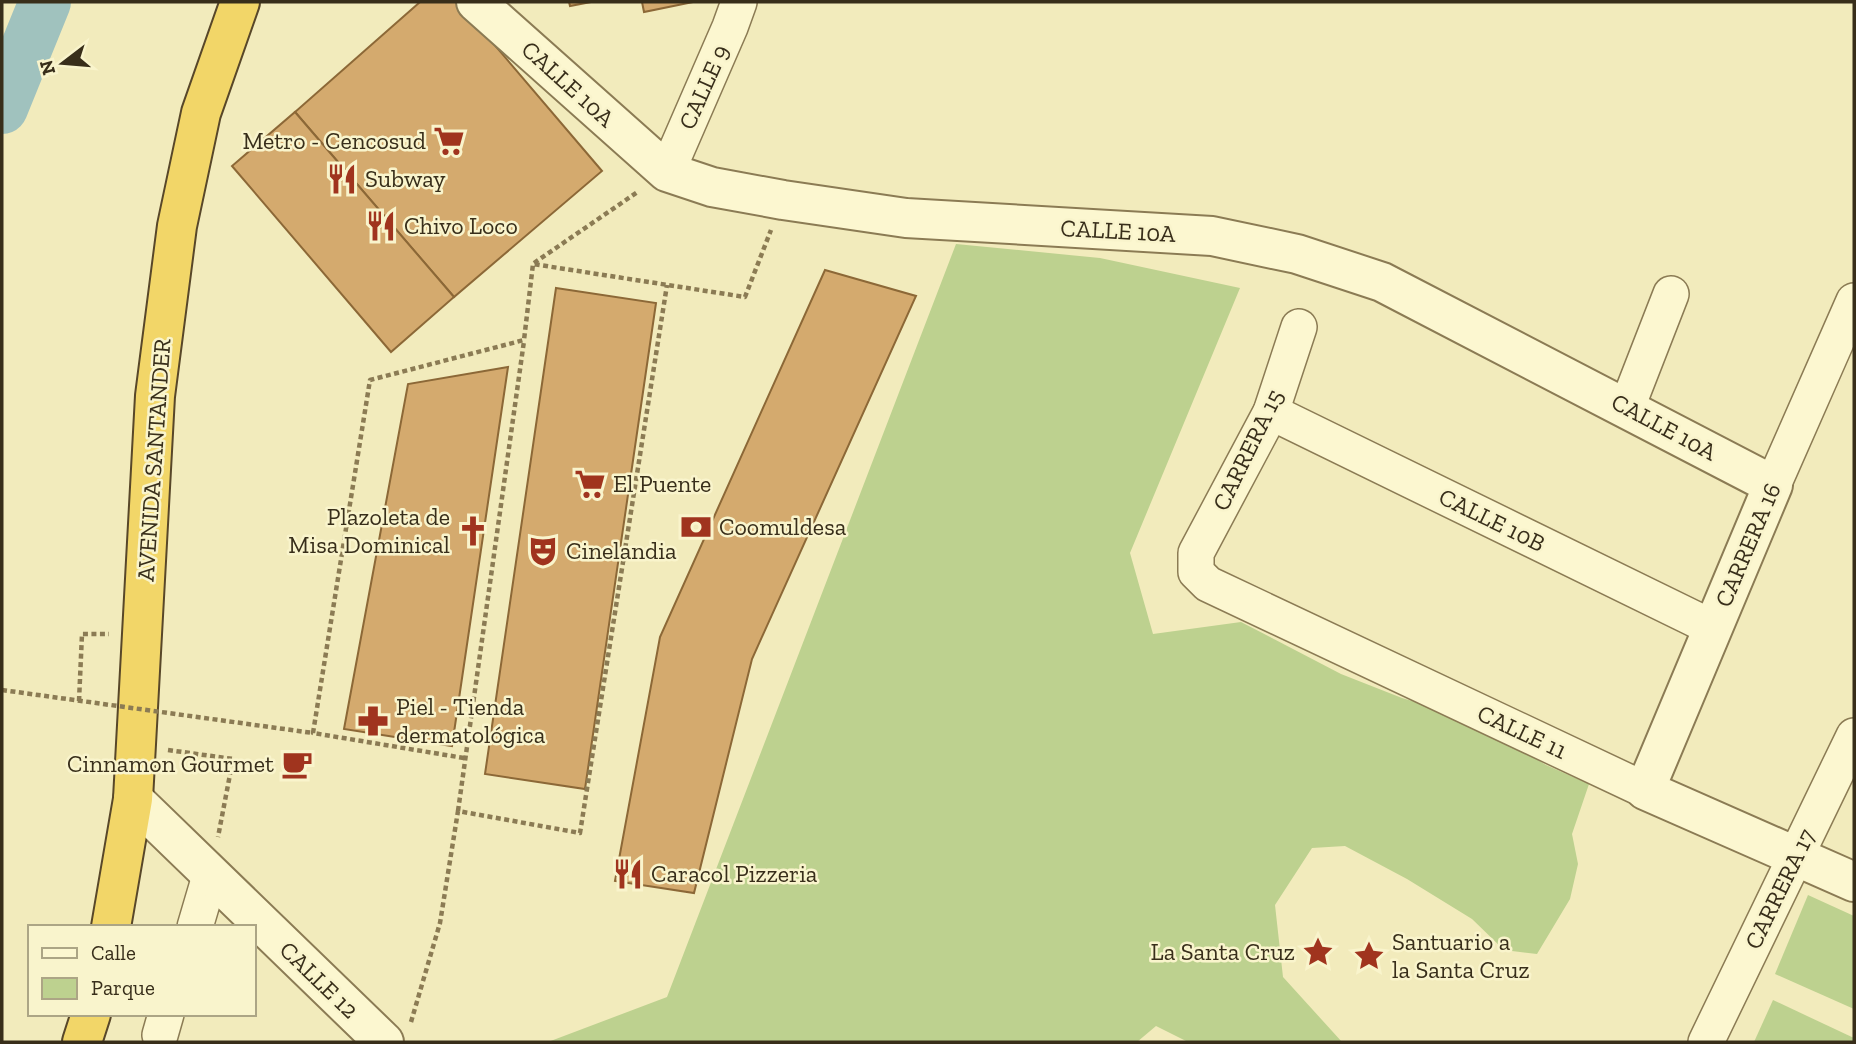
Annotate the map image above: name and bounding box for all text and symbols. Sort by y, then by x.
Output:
north arrow [28,28,98,98]
street label: CALLE 10A [516,34,621,133]
street label: CALLE 9 [672,40,735,134]
text: N [34,57,60,78]
supermarket icon: Metro - Cencosud [432,124,466,158]
place label: Metro - Cencosud [242,126,426,155]
restaurant icon: Subway [325,162,359,196]
place label: Subway [365,164,446,193]
restaurant icon: Chivo Loco [364,209,398,243]
place label: Chivo Loco [404,211,518,240]
street label: CALLE 10A [1060,213,1177,248]
street label: AVENIDA SANTANDER [131,337,176,582]
street label: CARRERA 15 [1206,384,1289,515]
street label: CALLE 10A [1607,387,1722,467]
supermarket icon: El Puente [573,467,607,501]
place label: El Puente [613,469,711,498]
street label: CARRERA 16 [1708,478,1787,611]
street label: CALLE 10B [1434,481,1550,558]
place label: Plazoleta de Misa Dominical [288,502,450,559]
bank icon: Coomuldesa [679,510,713,544]
place label: Coomuldesa [719,512,847,541]
church icon: Plazoleta de Misa Dominical [456,514,490,548]
theatre icon: Cinelandia [526,534,560,568]
place label: Cinelandia [566,536,677,565]
place label: Piel - Tienda dermatológica [396,692,546,749]
street label: CALLE 11 [1473,698,1572,765]
pharmacy icon: Piel - Tienda dermatológica [356,704,390,738]
cafe icon: Cinnamon Gourmet [280,747,314,781]
place label: Cinnamon Gourmet [67,749,274,778]
street label: CARRERA 17 [1738,824,1821,954]
restaurant icon: Caracol Pizzeria [611,857,645,891]
place label: Caracol Pizzeria [651,859,818,888]
legend [28,925,256,1016]
place label: Santuario a la Santa Cruz [1392,927,1530,984]
street label: CALLE 12 [274,935,365,1024]
place icon: La Santa Cruz [1301,935,1335,969]
place label: La Santa Cruz [1151,937,1295,966]
place icon: Santuario a la Santa Cruz [1352,939,1386,973]
text: Calle [91,940,136,965]
text: Parque [91,975,155,1000]

